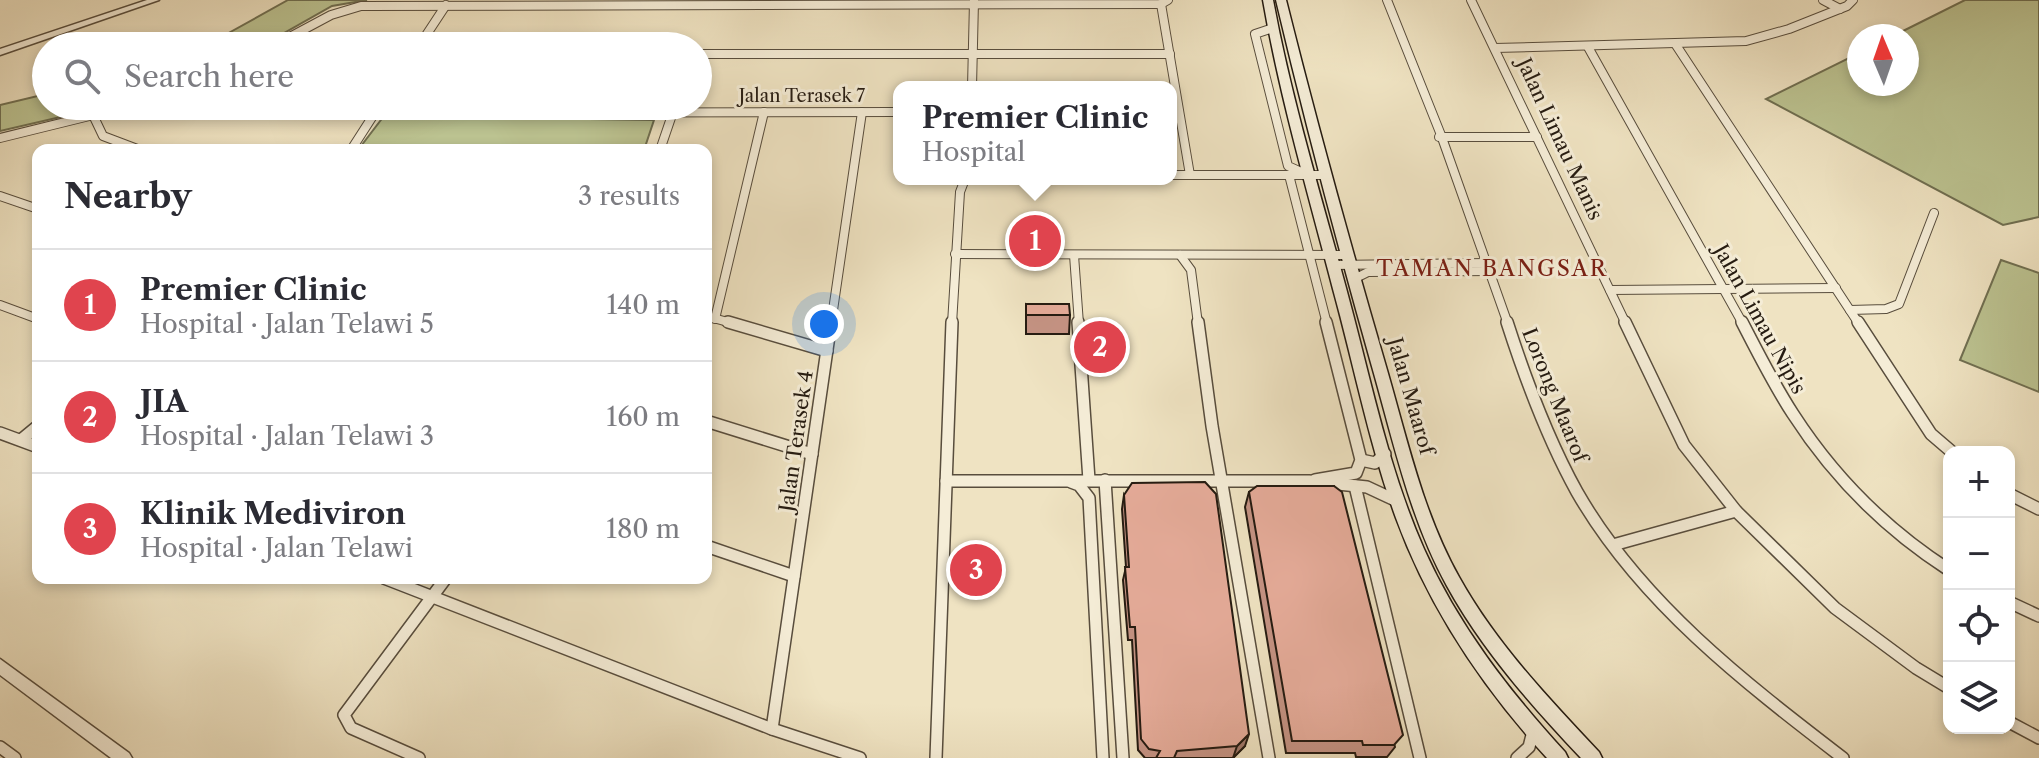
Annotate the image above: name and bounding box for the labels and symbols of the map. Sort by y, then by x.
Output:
north arrow [1847,24,1919,96]
street label: Jalan Limau Manis [1511,52,1608,224]
street label: Jalan Terasek 7 [736,85,865,107]
pin: 1 [1009,211,1061,271]
street label: Jalan Limau Nipis [1707,237,1811,398]
district label: TAMAN BANGSAR [1376,255,1608,282]
your location [804,304,844,344]
pin: 2 [1074,317,1126,377]
street label: Lorong Maarof [1517,324,1594,468]
street label: Jalan Maarof [1382,332,1440,460]
street label: Jalan Terasek 4 [774,369,818,516]
pin: 3 [950,540,1002,600]

